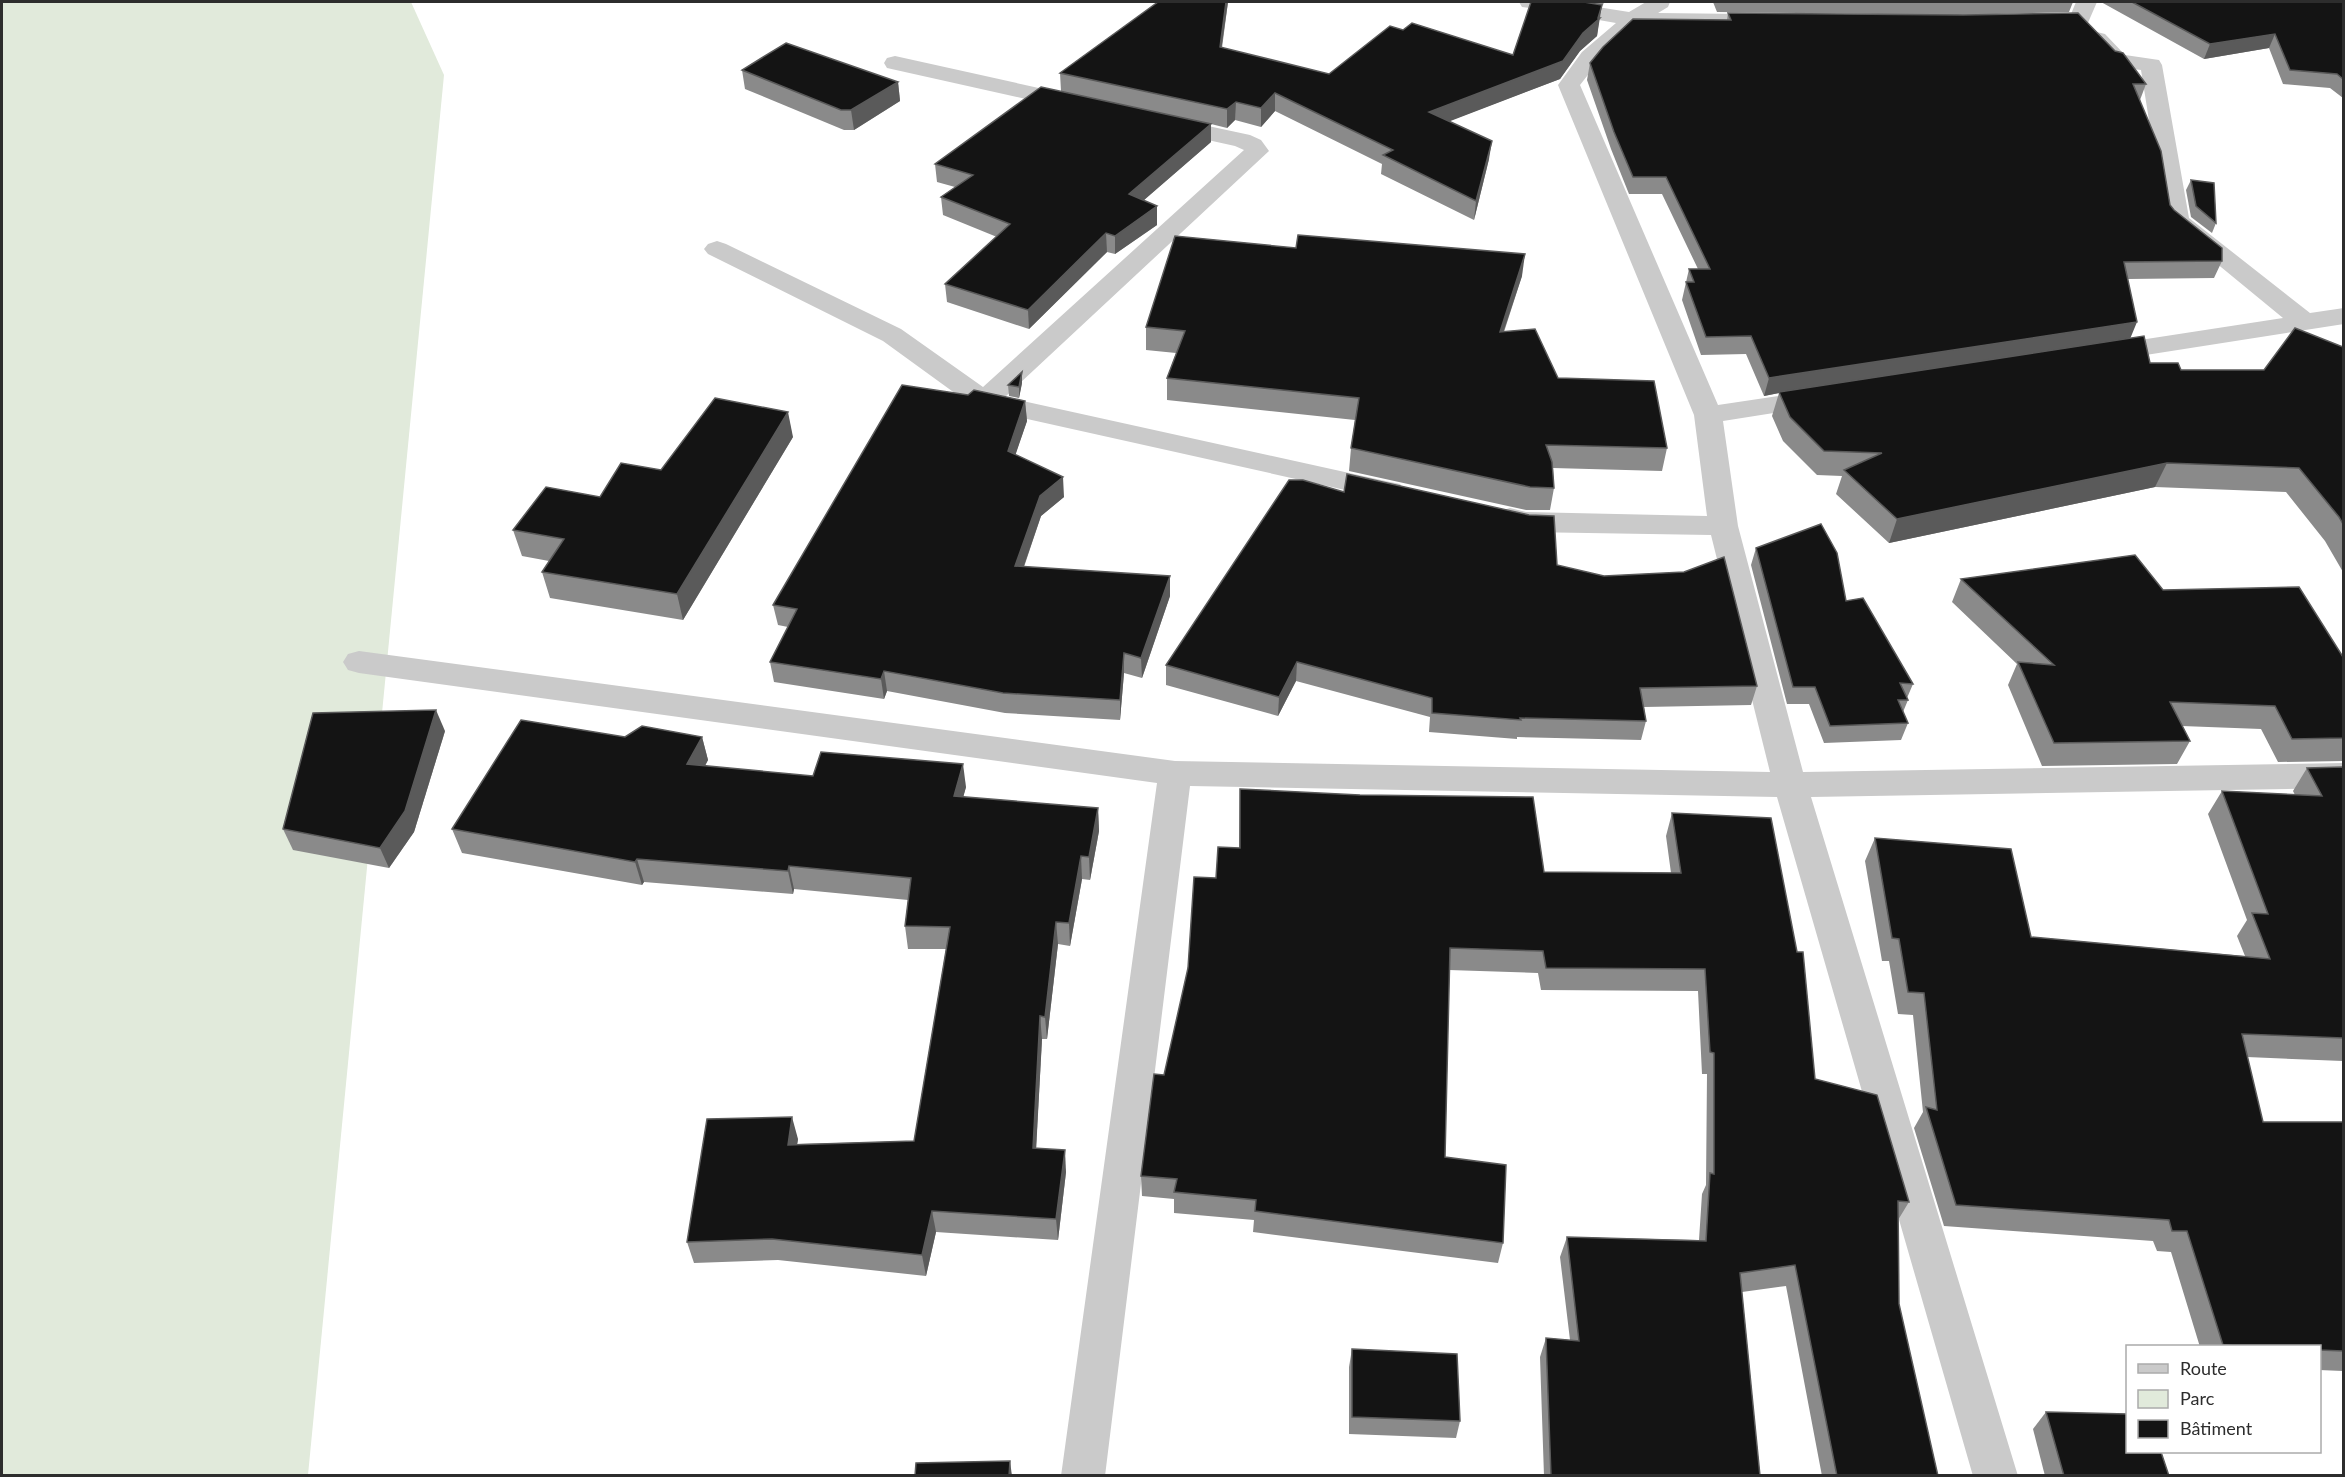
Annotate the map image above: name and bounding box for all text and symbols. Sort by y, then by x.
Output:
legend [2126,1345,2321,1453]
text: Route [2180,1357,2227,1379]
text: Parc [2180,1387,2215,1409]
text: Bâtiment [2180,1417,2253,1439]

